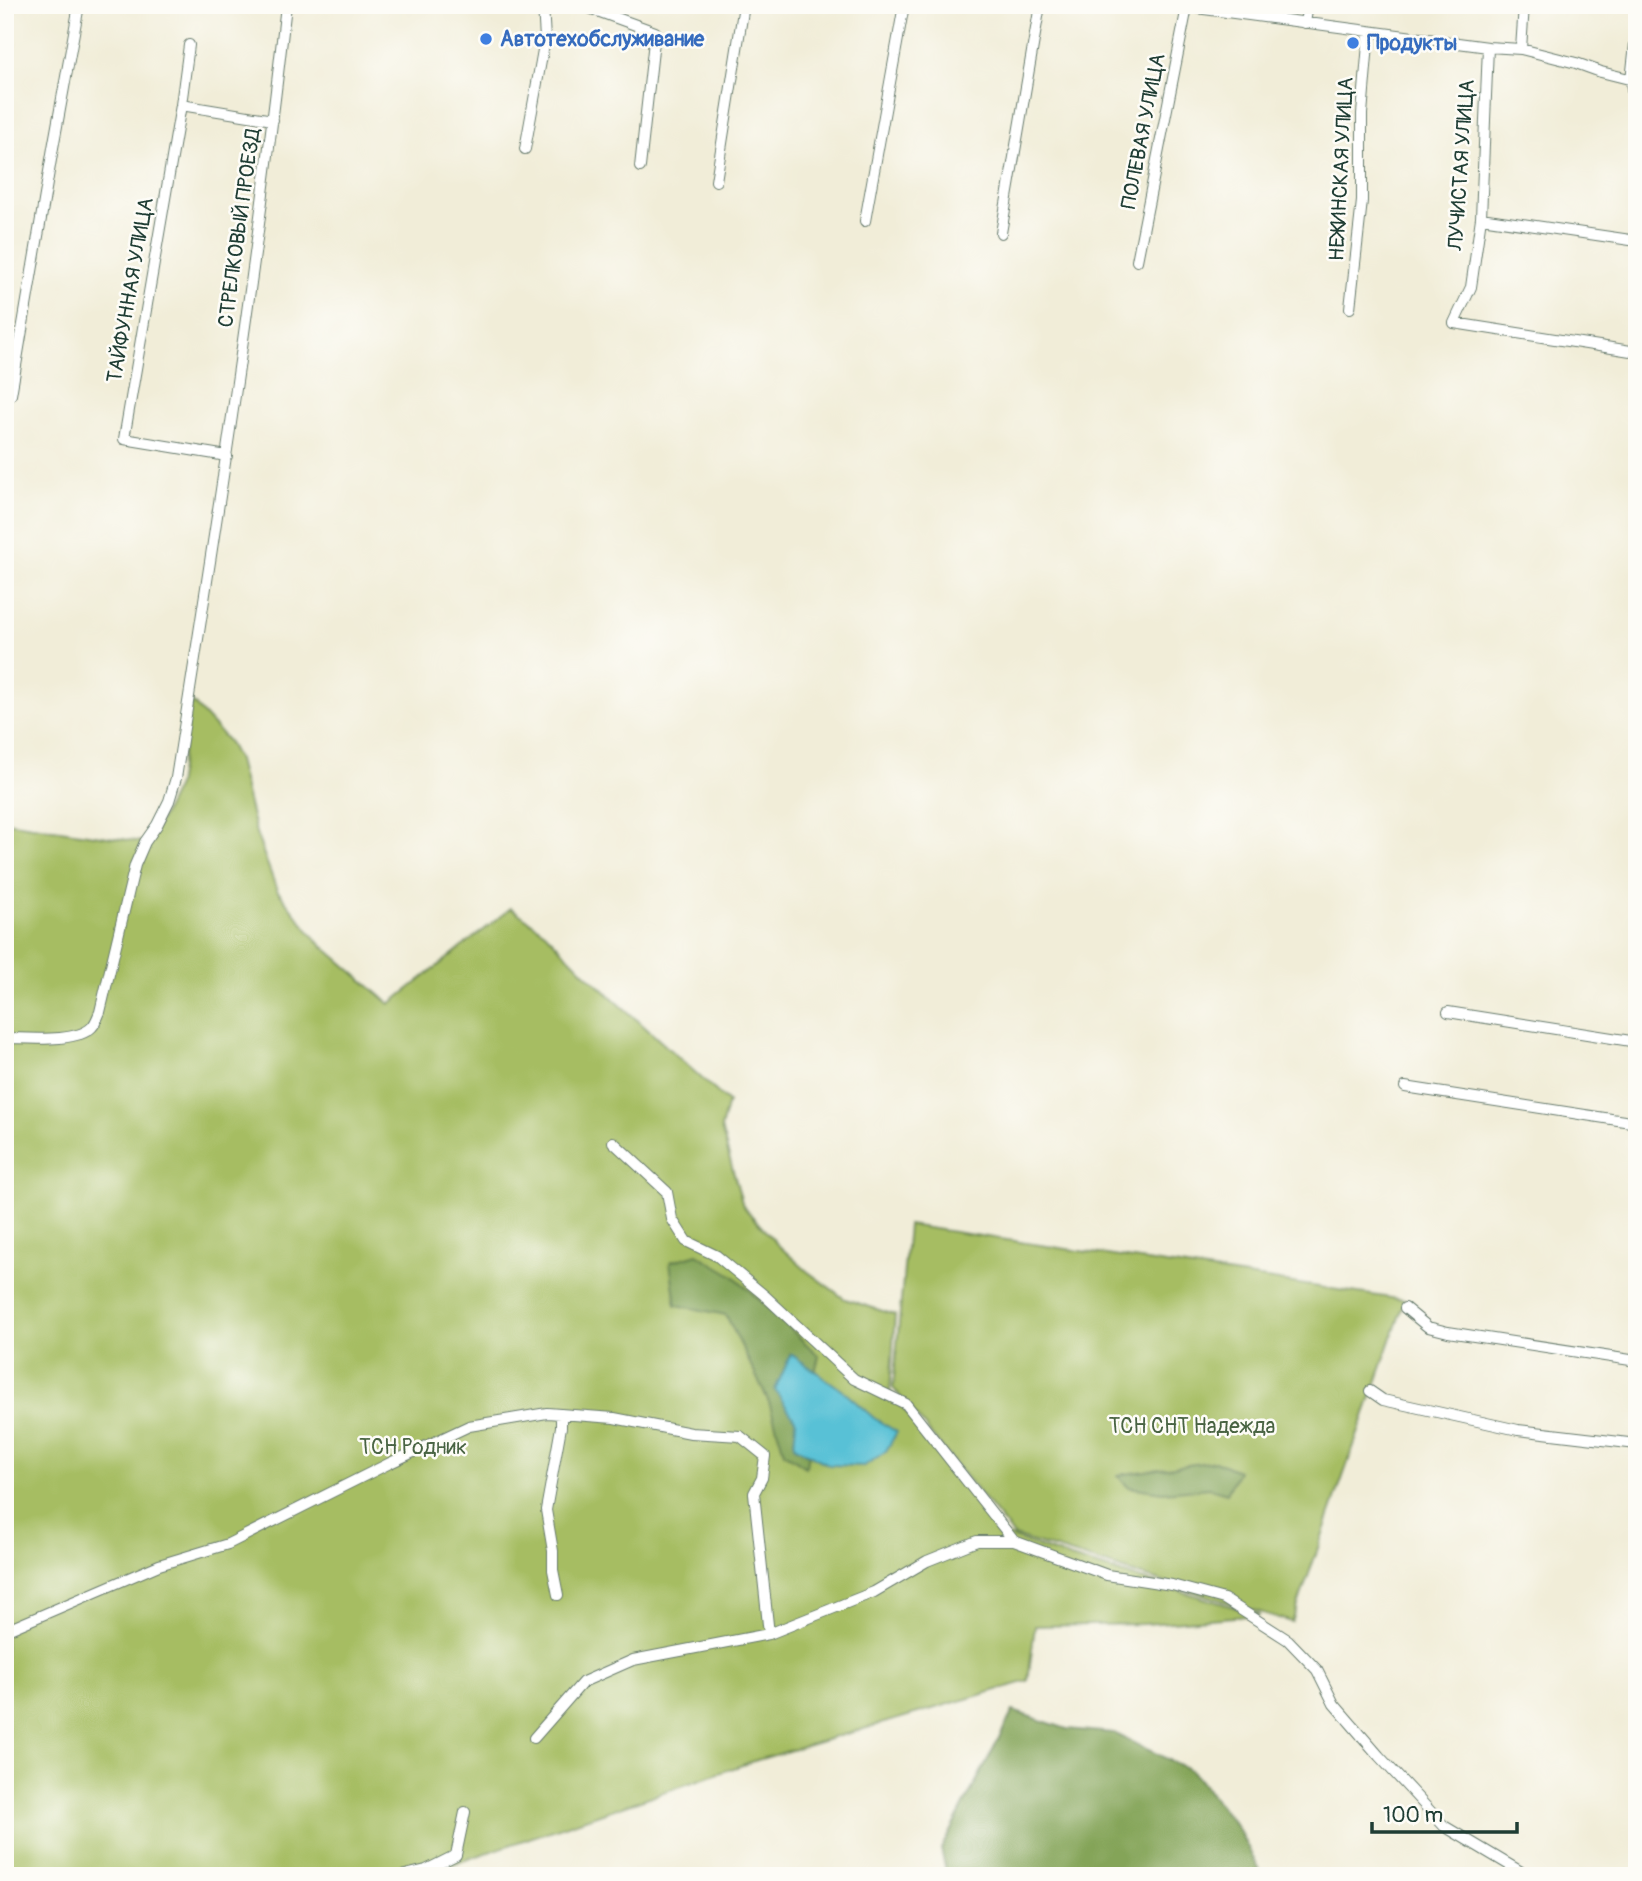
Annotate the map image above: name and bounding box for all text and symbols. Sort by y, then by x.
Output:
place label: Автотехобслуживание [500,26,705,53]
place label: Продукты [1367,30,1457,57]
marker: Автотехобслуживание [478,31,494,47]
marker: Продукты [1345,35,1361,51]
street label: ПОЛЕВАЯ УЛИЦА [1115,51,1172,211]
street label: НЕЖИНСКАЯ УЛИЦА [1323,76,1360,262]
street label: ЛУЧИСТАЯ УЛИЦА [1442,78,1481,253]
street label: СТРЕЛКОВЫЙ ПРОЕЗД [212,126,267,329]
street label: ТАЙФУННАЯ УЛИЦА [101,195,160,385]
park label: ТСН СНТ Надежда [1109,1413,1275,1440]
park label: ТСН Родник [359,1434,467,1461]
scale bar [1372,1790,1518,1834]
text: 100 m [1383,1802,1443,1829]

